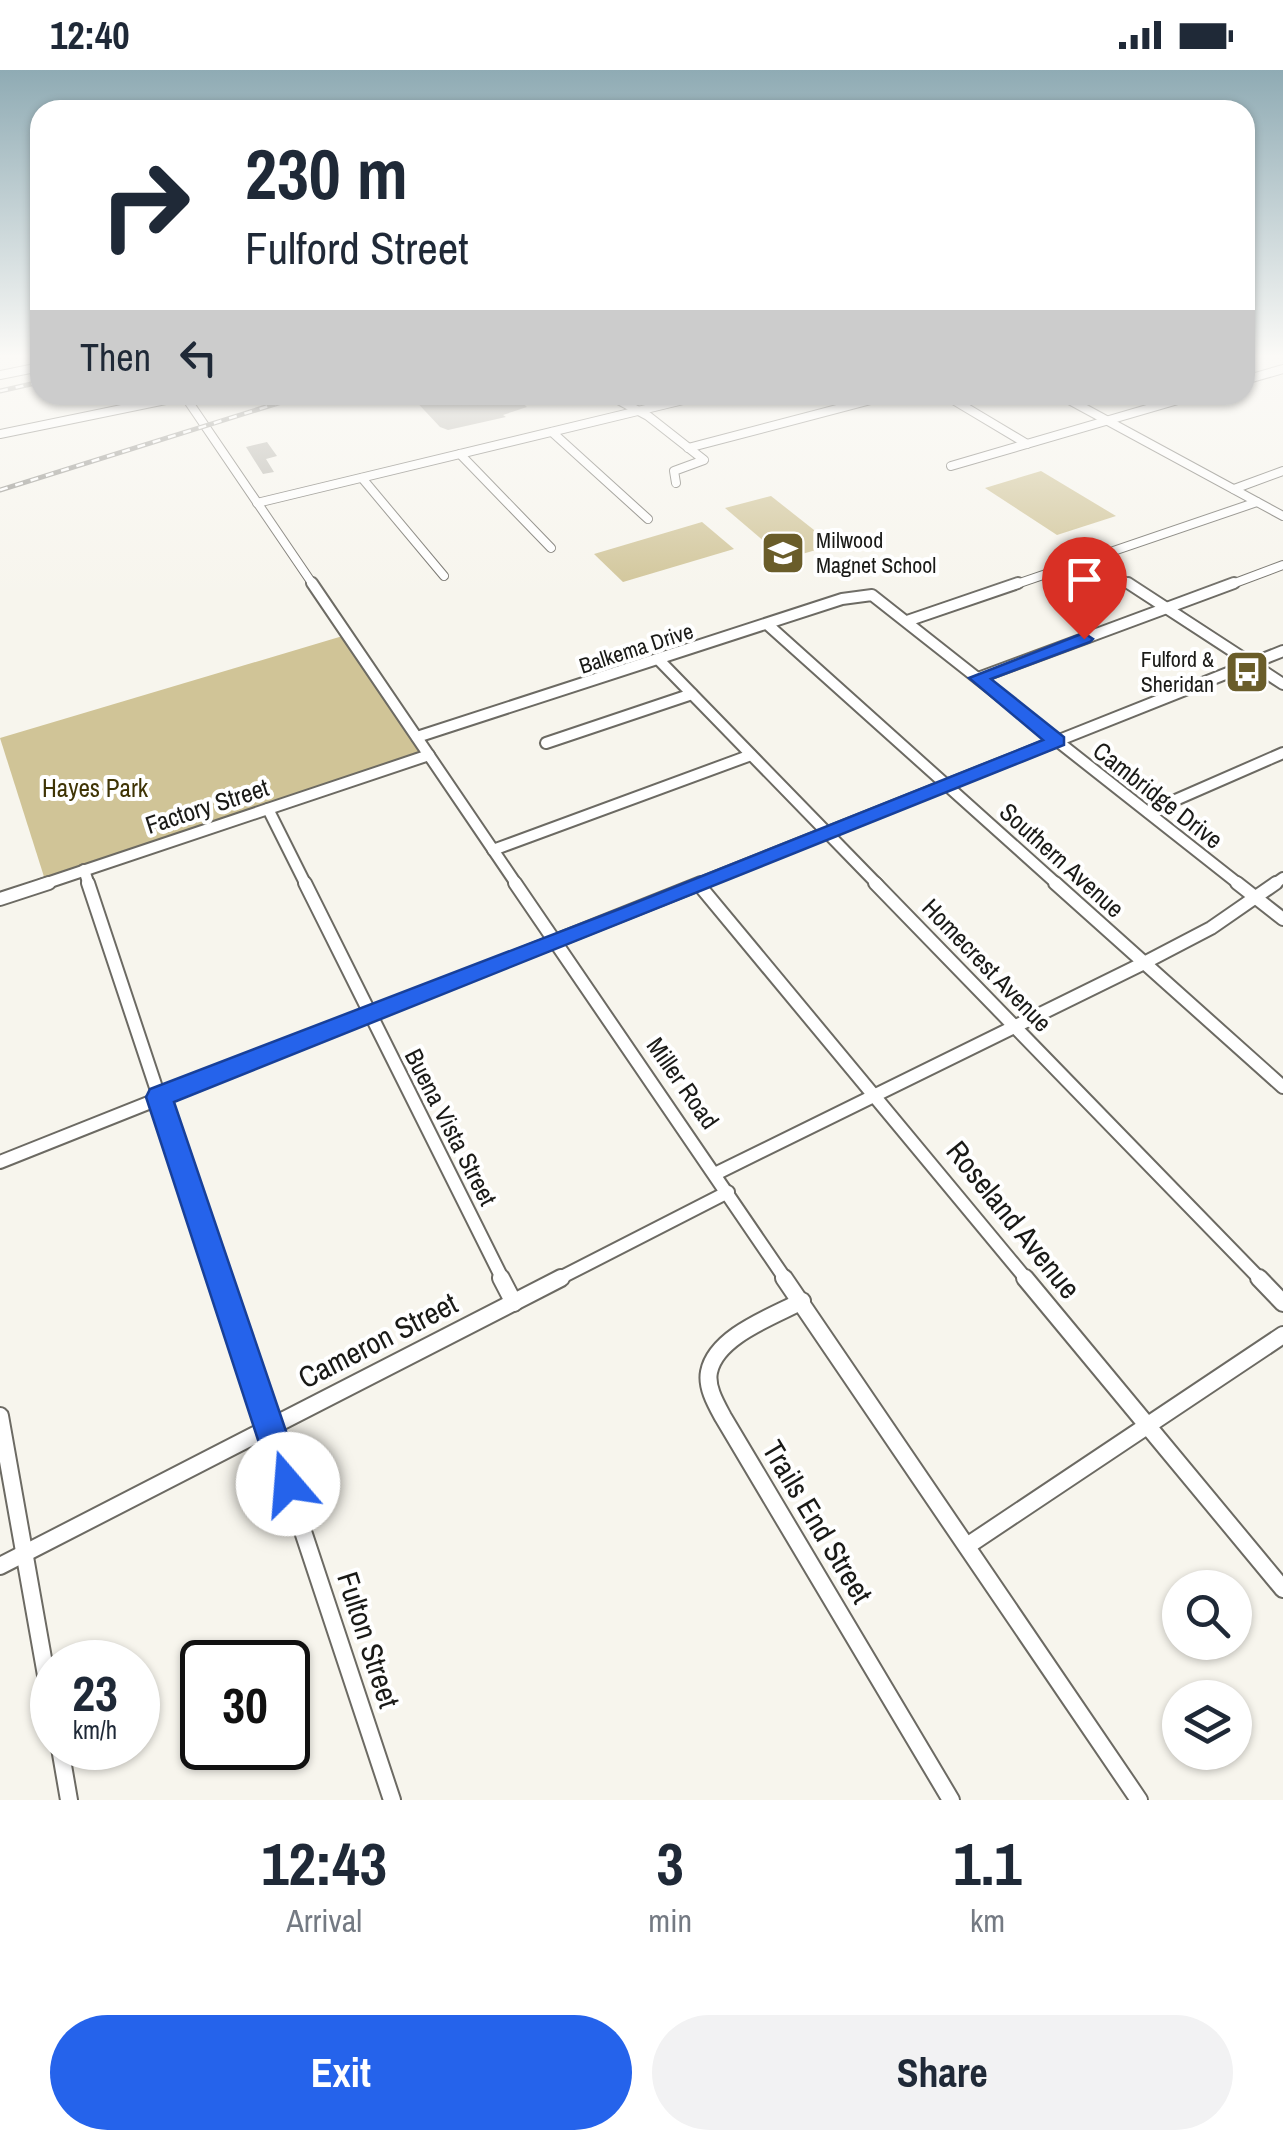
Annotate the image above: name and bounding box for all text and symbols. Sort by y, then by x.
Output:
text: 12:40 [50,10,130,61]
text: 230 m [245,127,408,221]
icon: right [80,140,210,270]
text: Fulford Street [245,217,469,278]
icon: left [171,330,226,385]
text: Then [80,332,151,383]
place label: Milwood Magnet School [816,525,936,580]
school or university icon: Milwood Magnet School [760,530,806,576]
pin [1042,537,1127,640]
icon: arrive [1057,552,1112,607]
street label: Balkema Drive [575,615,697,681]
place label: Fulford & Sheridan [1141,644,1214,699]
bus stop icon: Fulford & Sheridan [1224,649,1270,695]
street label: Cambridge Drive [1086,734,1230,856]
street label: Factory Street [141,770,273,842]
park label: Hayes Park [42,771,149,805]
street label: Southern Avenue [992,795,1132,925]
street label: Homecrest Avenue [915,891,1059,1039]
street label: Miller Road [639,1030,727,1136]
street label: Buena Vista Street [397,1043,505,1211]
street label: Roseland Avenue [938,1132,1090,1307]
street label: Cameron Street [291,1283,464,1397]
position arrow [236,1432,340,1536]
street label: Trails End Street [753,1432,882,1611]
street label: Fulton Street [328,1567,410,1713]
map controls [1162,1570,1252,1770]
button: search [1162,1570,1252,1660]
speed limit sign: 30 [180,1640,310,1770]
text: 23 [72,1659,118,1727]
button: layers [1162,1680,1252,1770]
text: km/h [73,1713,117,1747]
text: 12:43 [261,1823,387,1904]
text: 3 [657,1823,684,1904]
text: 1.1 [953,1823,1022,1904]
text: Arrival [286,1899,362,1942]
text: min [648,1899,692,1942]
text: km [970,1899,1005,1942]
button: Exit [50,2015,632,2130]
button: Share [652,2015,1233,2130]

